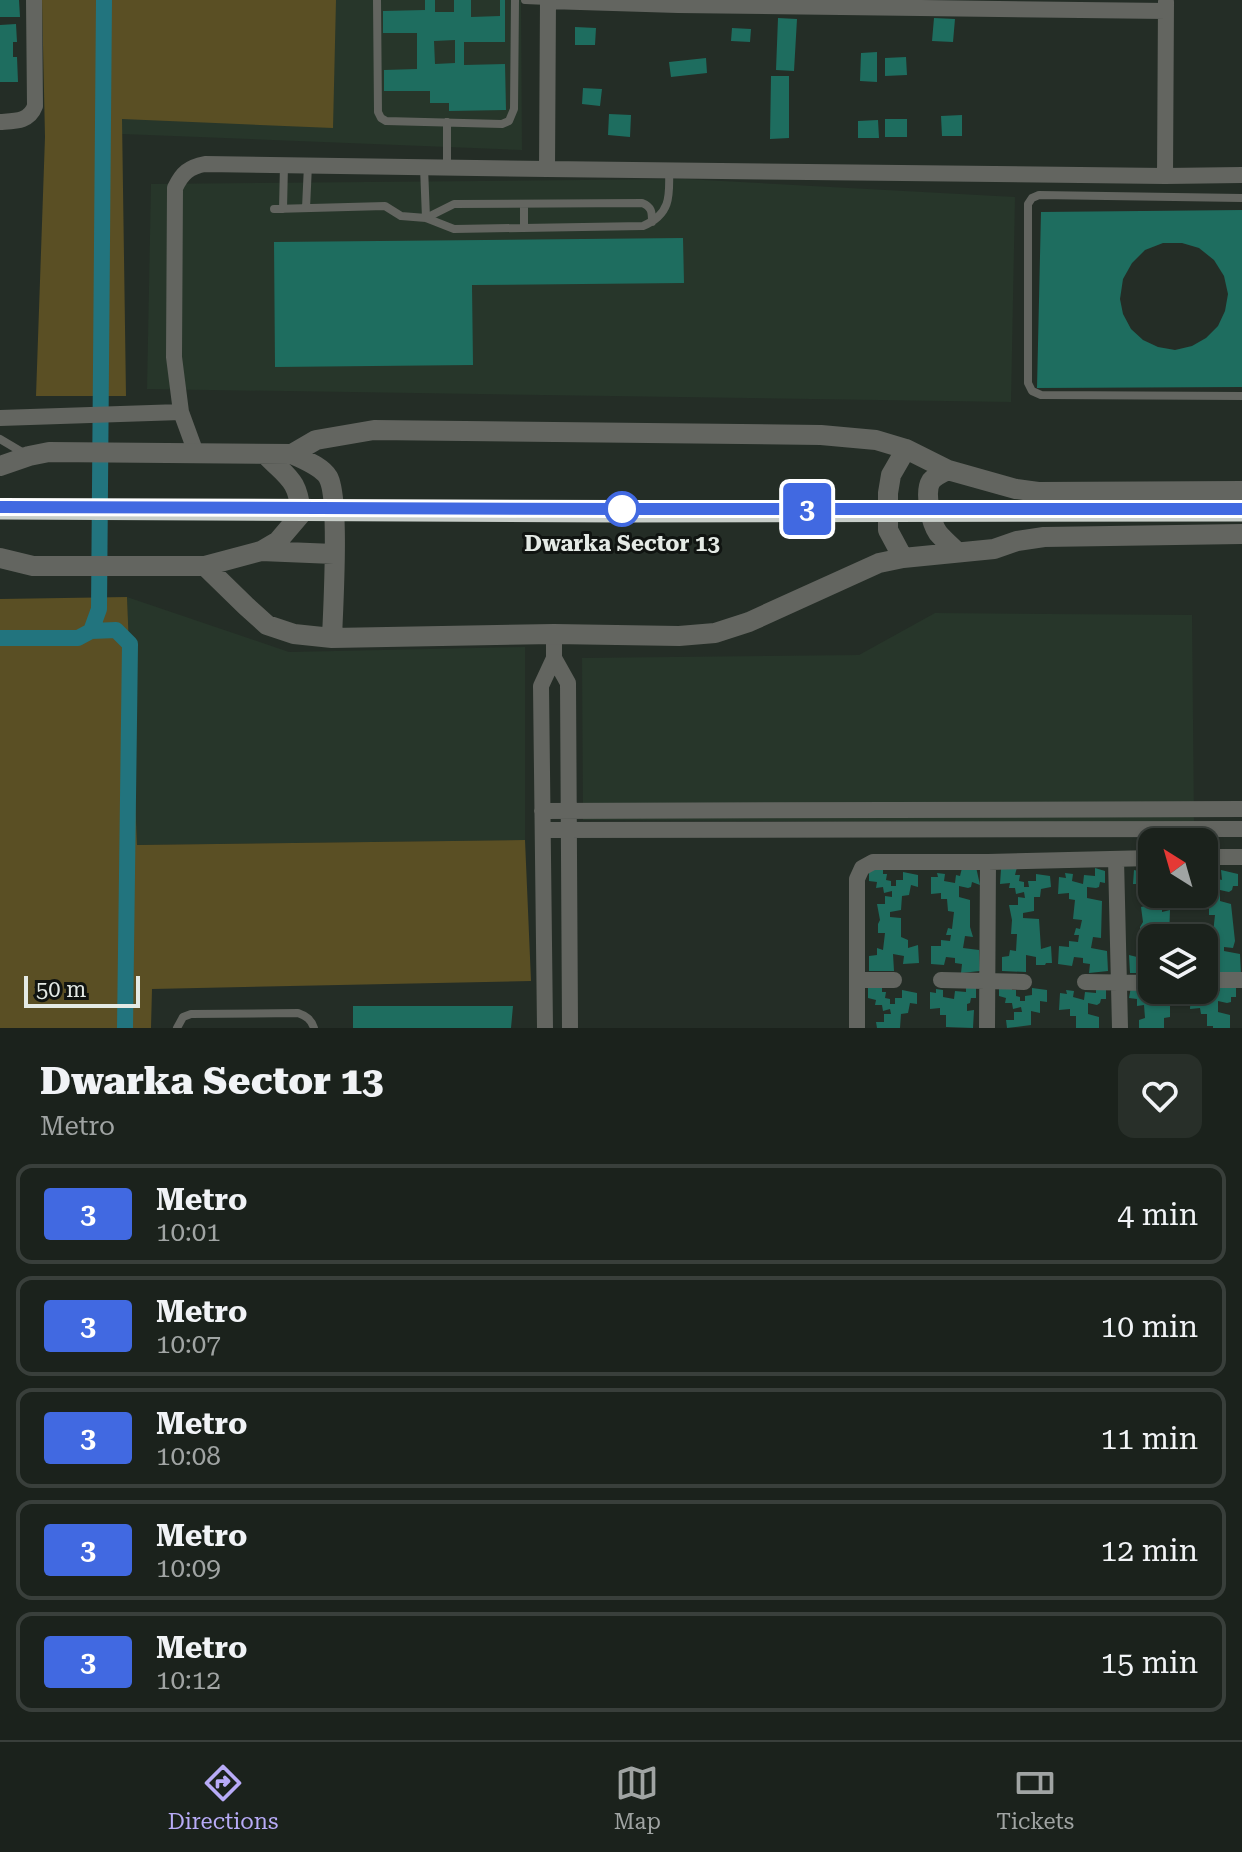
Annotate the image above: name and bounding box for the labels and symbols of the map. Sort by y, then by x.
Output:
line badge: 3 [781,483,833,535]
marker: Dwarka Sector 13 [605,492,639,526]
place label: Dwarka Sector 13 [524,531,720,556]
north arrow [1138,828,1218,908]
scale bar [24,972,140,1008]

